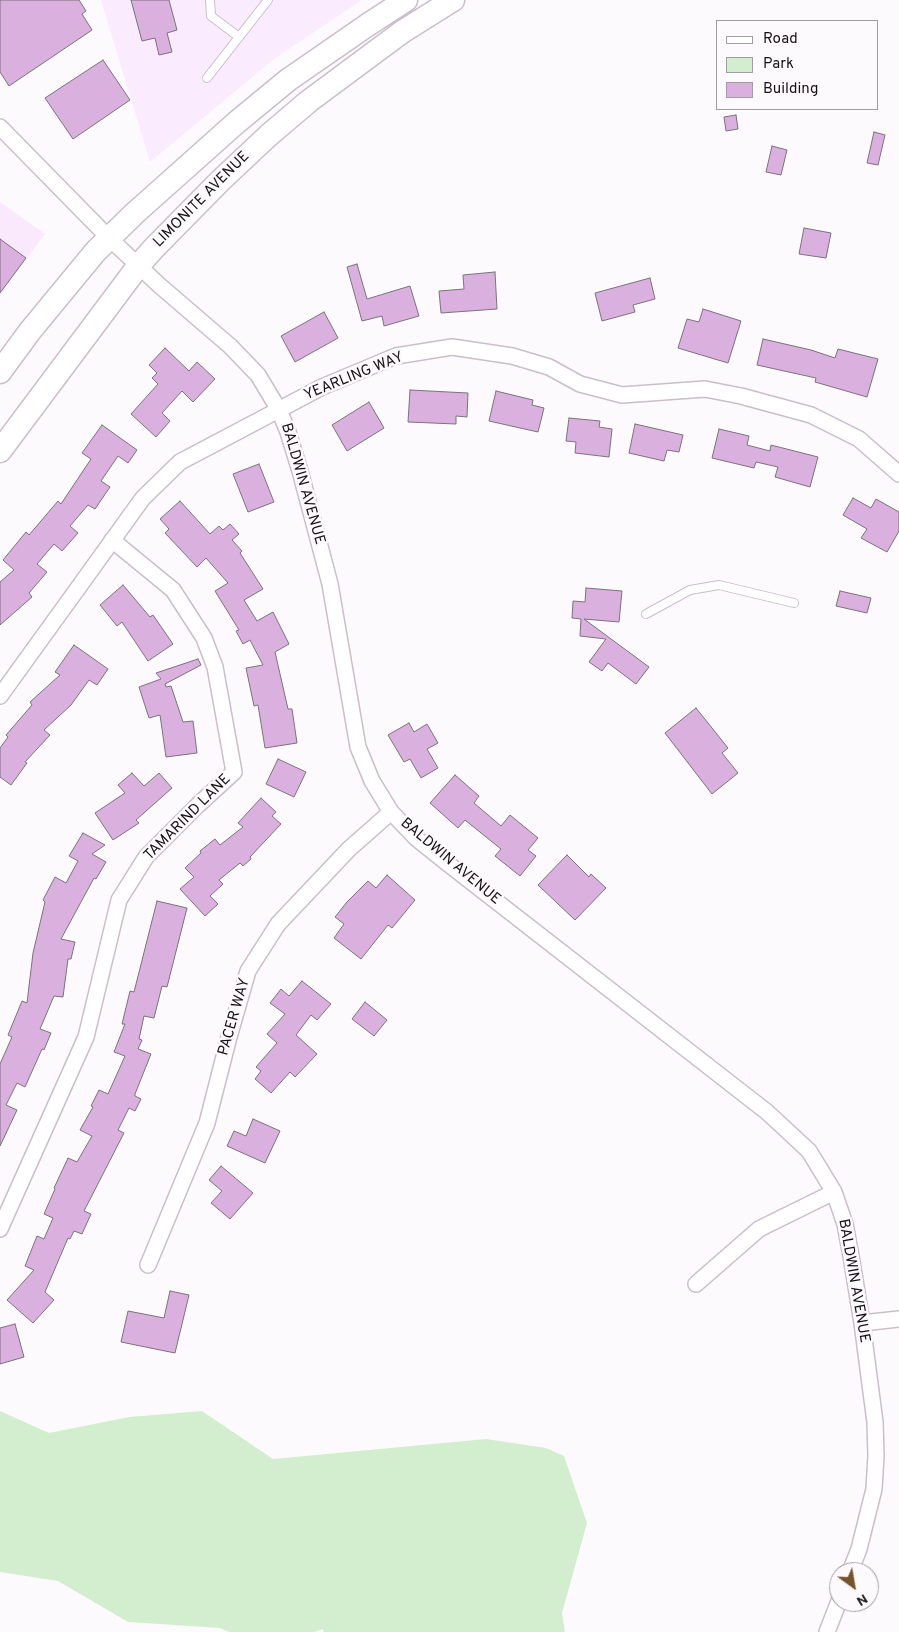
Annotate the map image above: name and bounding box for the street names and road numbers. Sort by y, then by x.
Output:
street label: LIMONITE AVENUE [150,148,254,252]
street label: YEARLING WAY [302,349,406,405]
street label: BALDWIN AVENUE [276,421,328,547]
street label: TAMARIND LANE [141,771,235,865]
street label: BALDWIN AVENUE [396,815,504,909]
street label: PACER WAY [215,976,255,1058]
street label: BALDWIN AVENUE [833,1218,873,1344]

